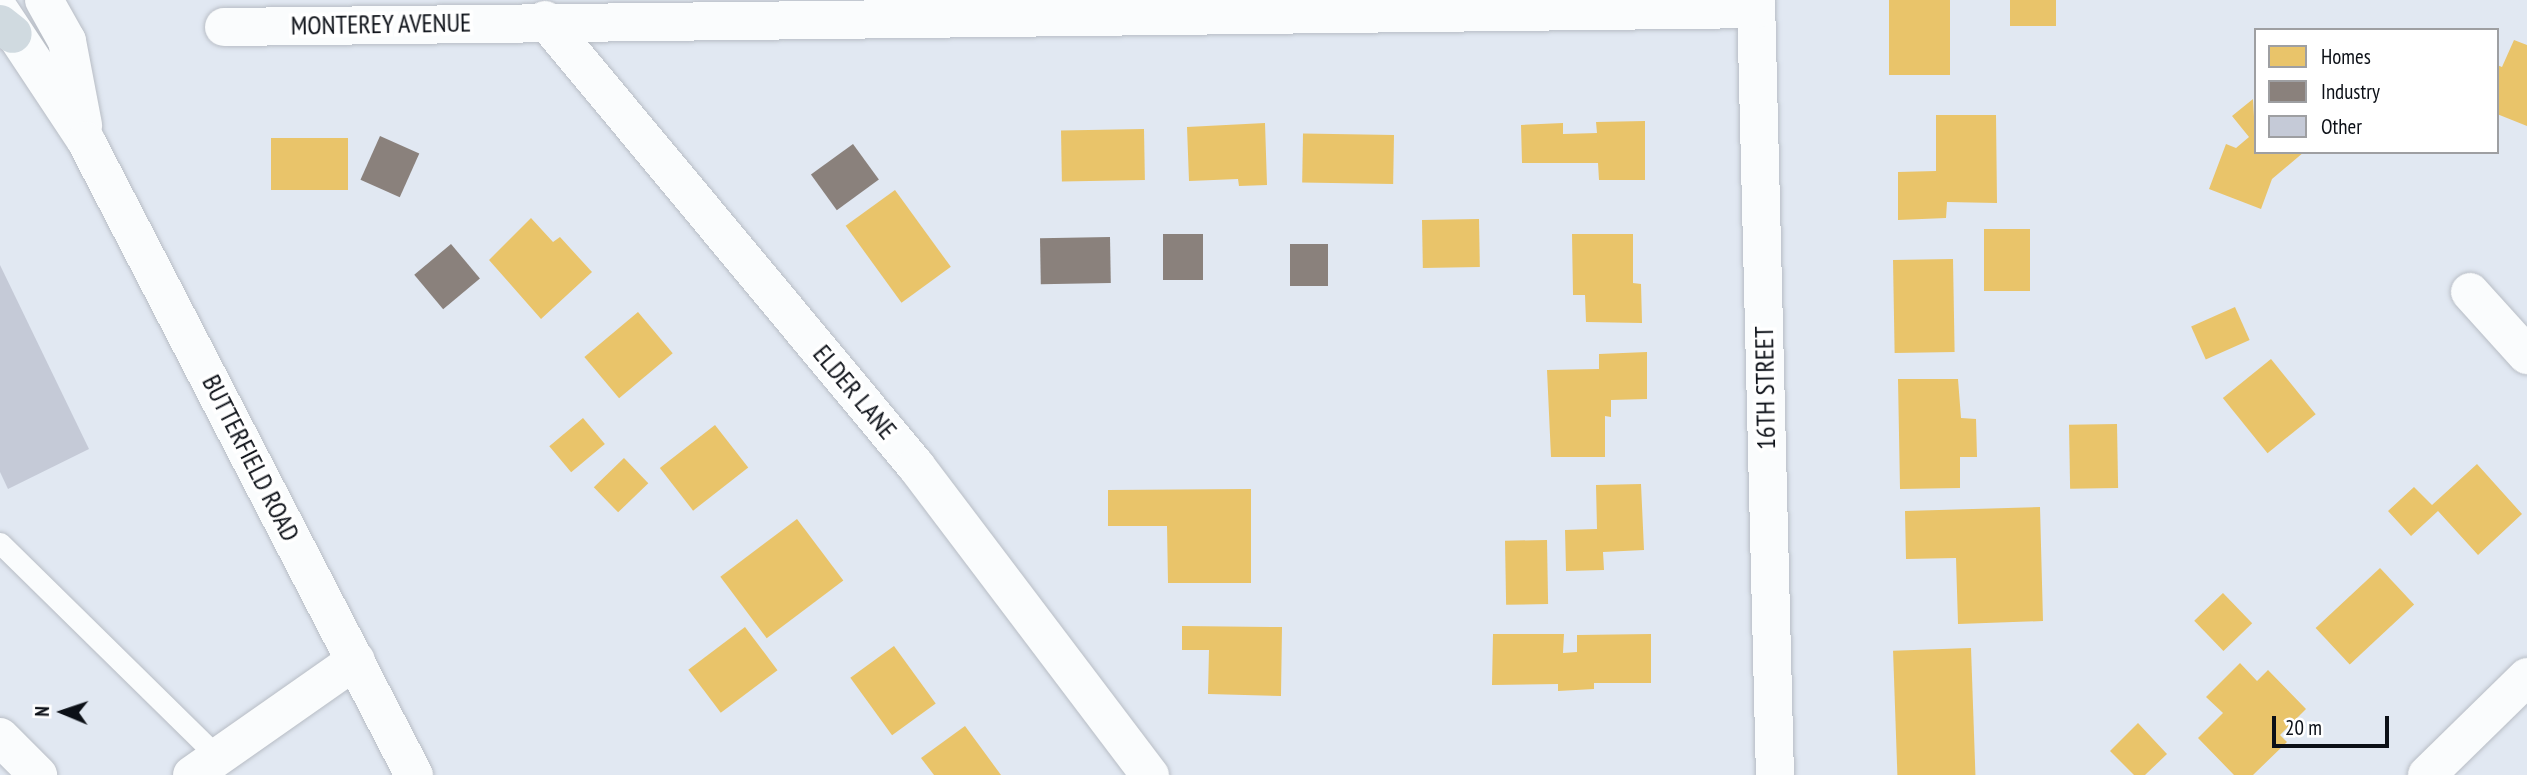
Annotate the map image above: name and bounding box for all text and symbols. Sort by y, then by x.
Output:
street label: MONTEREY AVENUE [290,7,472,41]
legend [2254,28,2499,154]
text: Homes [2321,43,2371,70]
text: Industry [2321,78,2380,105]
text: Other [2321,113,2362,140]
street label: 16TH STREET [1748,326,1782,450]
street label: ELDER LANE [807,339,903,445]
street label: BUTTERFIELD ROAD [196,370,306,546]
north arrow [28,677,98,747]
scale bar [2275,702,2392,746]
text: N [30,706,54,717]
text: 20 m [2285,714,2322,741]

